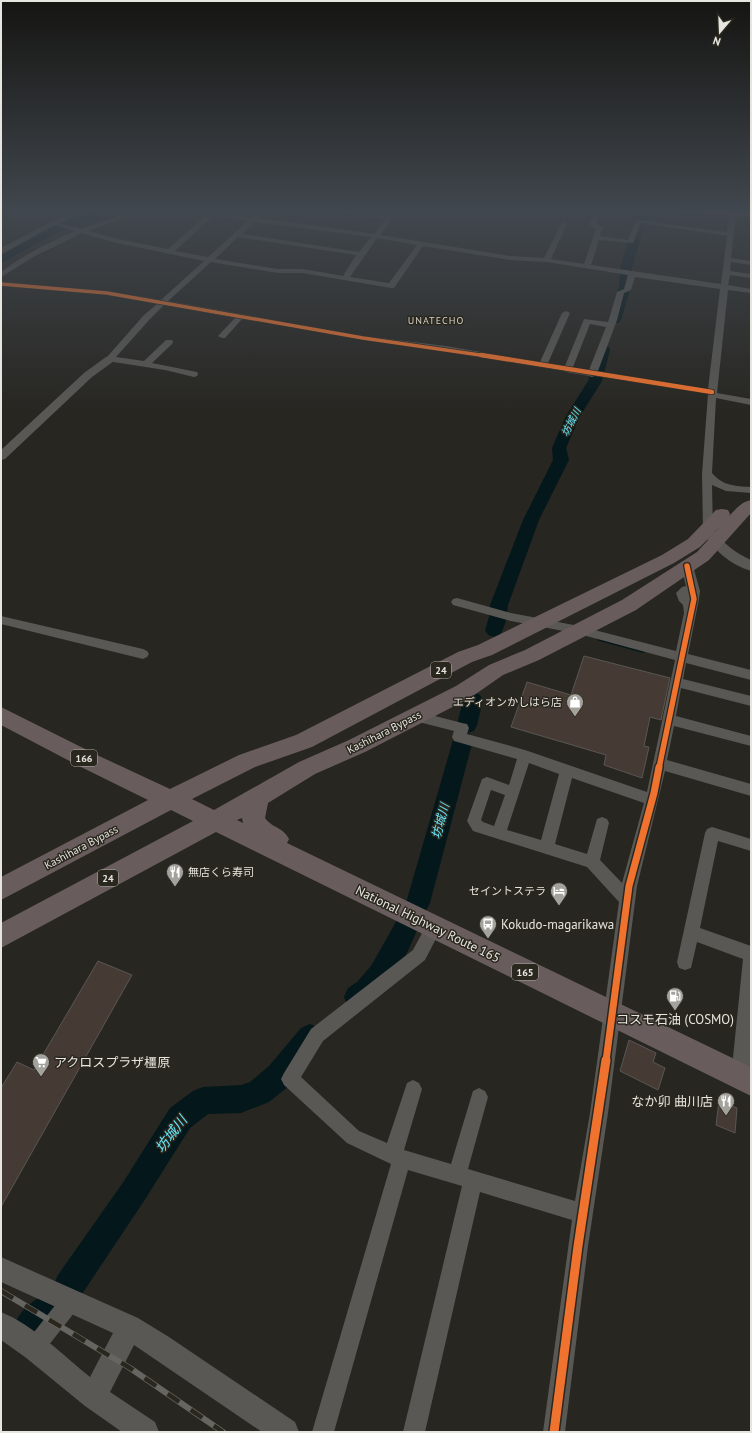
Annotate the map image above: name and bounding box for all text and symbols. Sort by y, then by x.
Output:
north arrow [700,12,740,52]
text: N [711,34,722,49]
district label: UNATECHO [408,314,464,327]
water label: 坊城川 [558,405,584,438]
road number: 24 [431,662,451,678]
shop icon: エディオンかしはら店 [565,692,585,717]
place label: エディオンかしはら店 [453,695,562,709]
street label: Kashihara Bypass [345,707,424,757]
road number: 166 [71,750,97,766]
water label: 坊城川 [428,800,452,840]
street label: Kashihara Bypass [42,822,120,872]
restaurant icon: 無店くら寿司 [165,862,185,887]
place label: 無店くら寿司 [188,865,254,879]
road number: 24 [98,870,118,886]
hotel icon: セイントステラ [549,881,569,906]
street label: National Highway Route 165 [353,882,503,966]
place label: セイントステラ [469,884,546,898]
bus stop icon: Kokudo-magarikawa [478,914,498,939]
place label: Kokudo-magarikawa [501,916,614,933]
road number: 165 [512,964,538,980]
fuel station icon: コスモ石油 (COSMO) [665,986,685,1011]
place label: コスモ石油 (COSMO) [616,1011,734,1028]
supermarket icon: アクロスプラザ橿原 [31,1052,51,1077]
place label: アクロスプラザ橿原 [54,1054,170,1071]
restaurant icon: なか卯 曲川店 [716,1091,736,1116]
place label: なか卯 曲川店 [632,1093,713,1110]
water label: 坊城川 [151,1110,192,1156]

